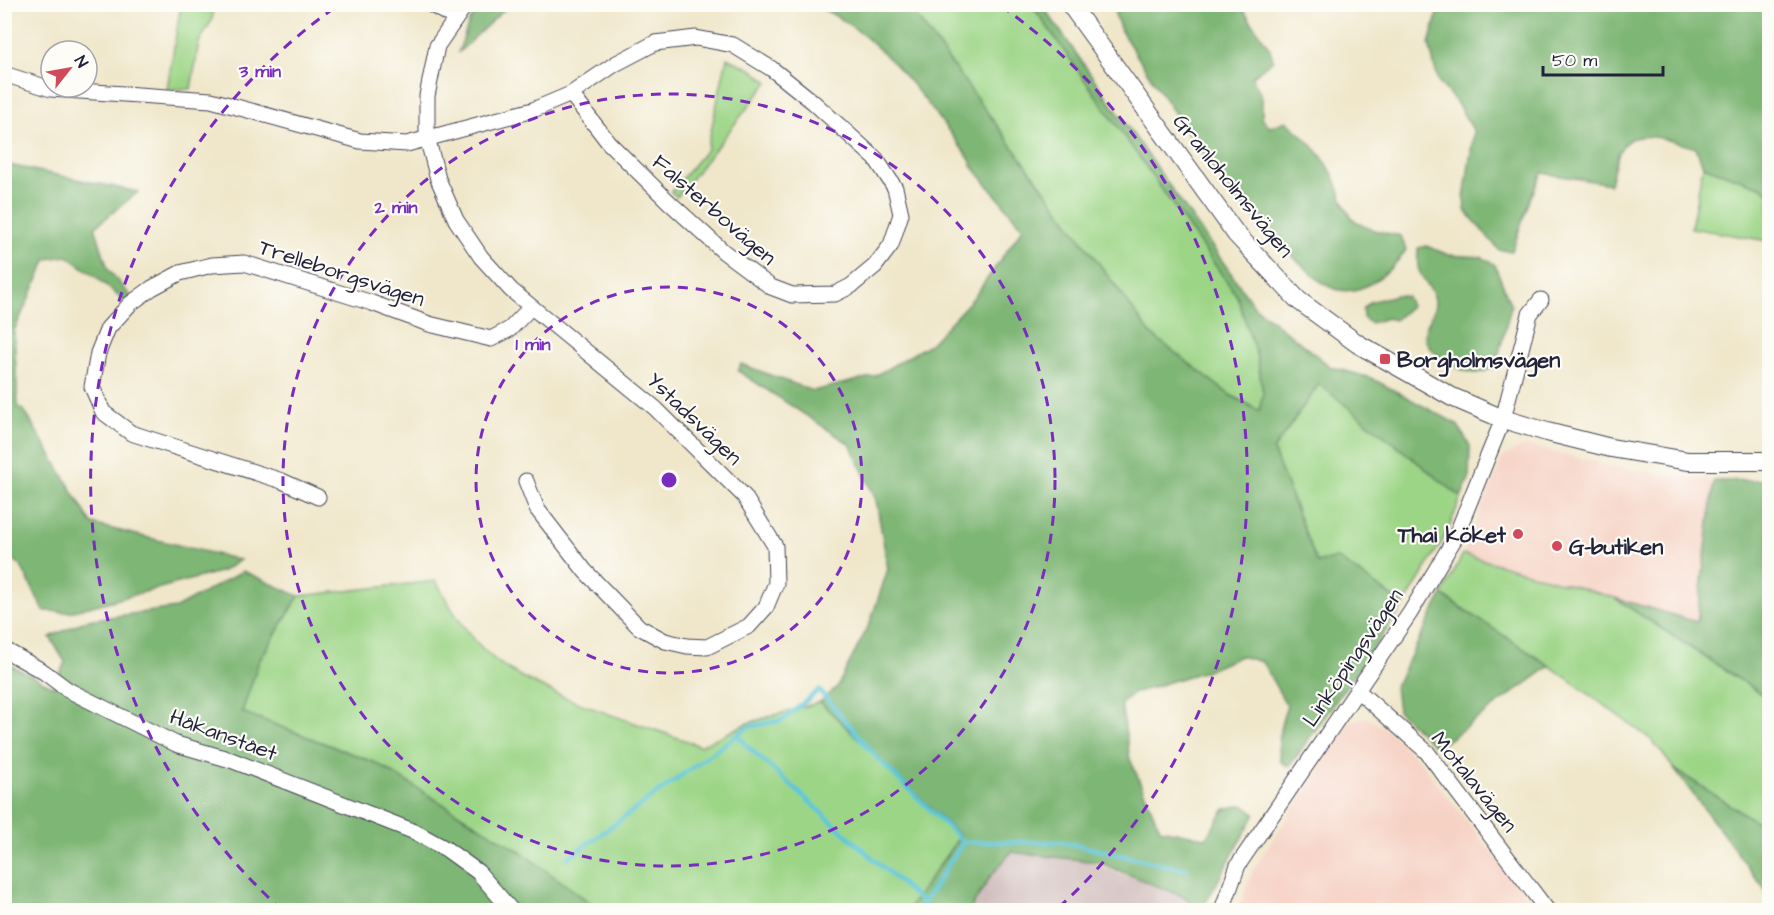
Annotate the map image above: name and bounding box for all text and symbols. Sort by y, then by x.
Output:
north arrow [39,39,99,99]
scale bar [1543,39,1663,77]
text: 50 m [1552,48,1597,73]
text: N [69,52,93,72]
text: 3 min [238,59,281,84]
street label: Granloholmsvägen [1164,107,1301,265]
street label: Falsterbovägen [645,147,783,274]
text: 2 min [373,195,418,220]
street label: Trelleborgsvägen [254,232,428,316]
text: 1 min [515,332,551,357]
place label: Borgholmsvägen [1397,345,1560,377]
marker: Borgholmsvägen [1378,352,1392,366]
street label: Ystadsvägen [639,366,749,473]
centre of rings [659,470,679,490]
place label: Thai köket [1397,520,1507,551]
marker: Thai köket [1511,527,1525,541]
place label: G-butiken [1569,532,1663,563]
marker: G-butiken [1550,539,1564,553]
street label: Linköpingsvägen [1295,582,1412,734]
street label: Håkanstået [165,702,282,769]
street label: Motalavägen [1423,725,1524,840]

